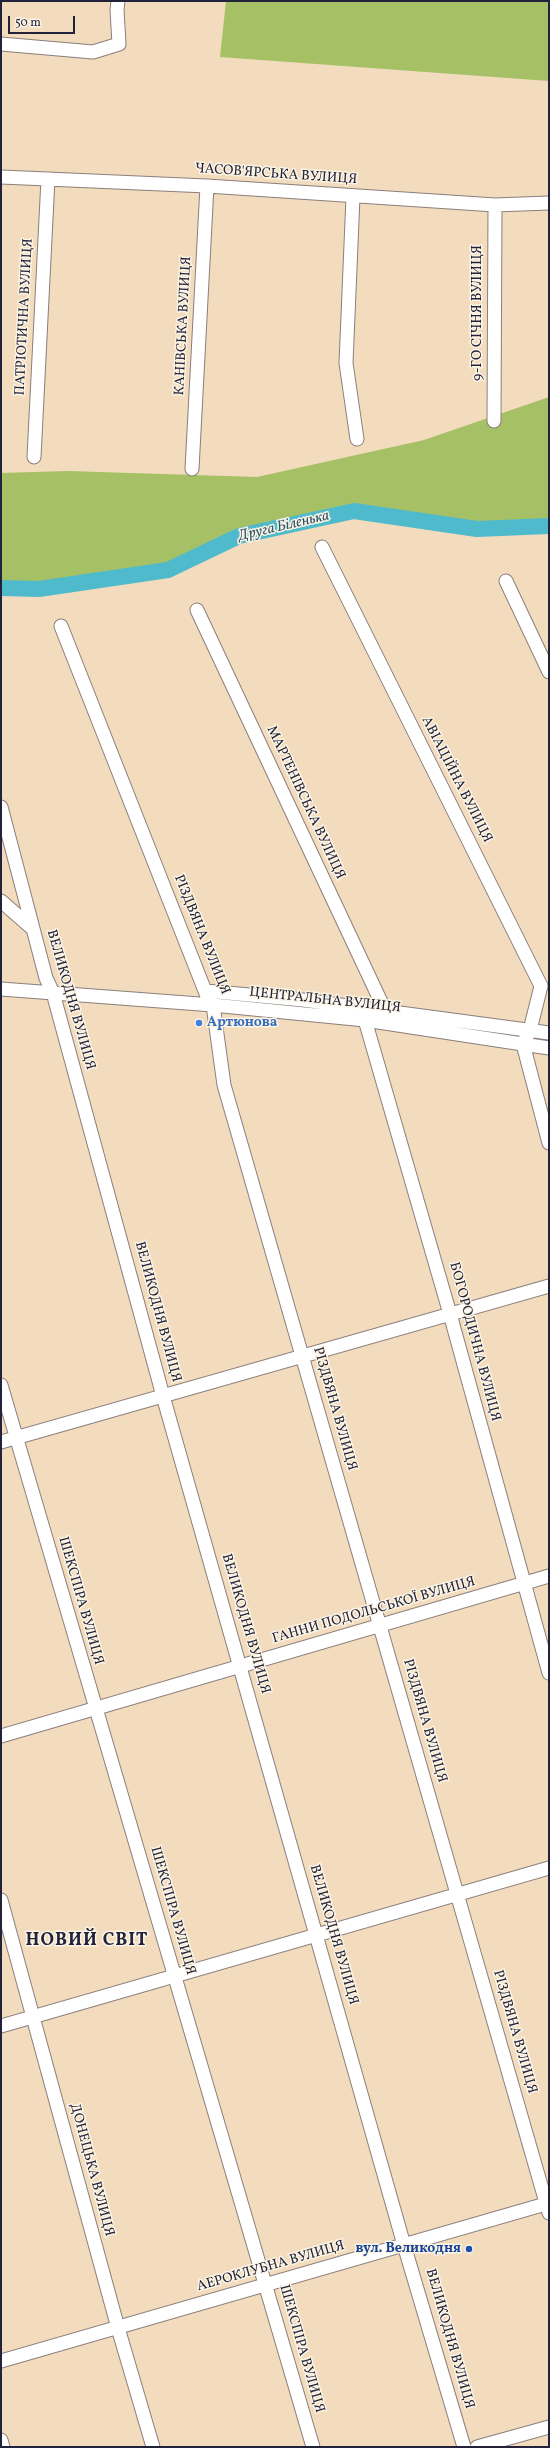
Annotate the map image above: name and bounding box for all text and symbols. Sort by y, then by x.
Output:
scale bar [10,8,77,34]
text: 50 m [15,15,41,31]
street label: ЧАСОВ'ЯРСЬКА ВУЛИЦЯ [194,161,358,189]
street label: ПАТРІОТИЧНА ВУЛИЦЯ [12,238,38,396]
street label: 9-ГО СІЧНЯ ВУЛИЦЯ [470,245,486,381]
street label: КАНІВСЬКА ВУЛИЦЯ [172,256,196,396]
water label: Друга Біленька [237,508,331,546]
street label: АВІАЦІЙНА ВУЛИЦЯ [417,714,495,846]
street label: МАРТЕНІВСЬКА ВУЛИЦЯ [262,724,348,882]
street label: РІЗДВЯНА ВУЛИЦЯ [169,873,233,997]
street label: ВЕЛИКОДНЯ ВУЛИЦЯ [42,928,98,1072]
street label: ЦЕНТРАЛЬНА ВУЛИЦЯ [249,985,401,1017]
place label: Артюнова [207,1015,277,1031]
marker: Артюнова [194,1018,204,1028]
street label: ВЕЛИКОДНЯ ВУЛИЦЯ [130,1240,184,1384]
street label: БОГОРОДИЧНА ВУЛИЦЯ [445,1261,503,1423]
street label: РІЗДВЯНА ВУЛИЦЯ [308,1345,360,1473]
street label: ШЕКСПІРА ВУЛИЦЯ [54,1535,106,1667]
street label: ВЕЛИКОДНЯ ВУЛИЦЯ [217,1552,273,1696]
street label: ГАННИ ПОДОЛЬСЬКОЇ ВУЛИЦЯ [271,1574,477,1648]
street label: РІЗДВЯНА ВУЛИЦЯ [398,1657,450,1785]
street label: ШЕКСПІРА ВУЛИЦЯ [146,1845,198,1977]
street label: ВЕЛИКОДНЯ ВУЛИЦЯ [305,1863,361,2007]
district label: НОВИЙ СВІТ [25,1931,149,1953]
street label: РІЗДВЯНА ВУЛИЦЯ [488,1968,540,2096]
street label: ДОНЕЦЬКА ВУЛИЦЯ [65,2102,117,2238]
street label: АЕРОКЛУБНА ВУЛИЦЯ [195,2238,347,2296]
place label: вул. Великодня [355,2241,461,2257]
marker: вул. Великодня [464,2244,474,2254]
street label: ВЕЛИКОДНЯ ВУЛИЦЯ [421,2267,477,2411]
street label: ШЕКСПІРА ВУЛИЦЯ [275,2283,327,2415]

